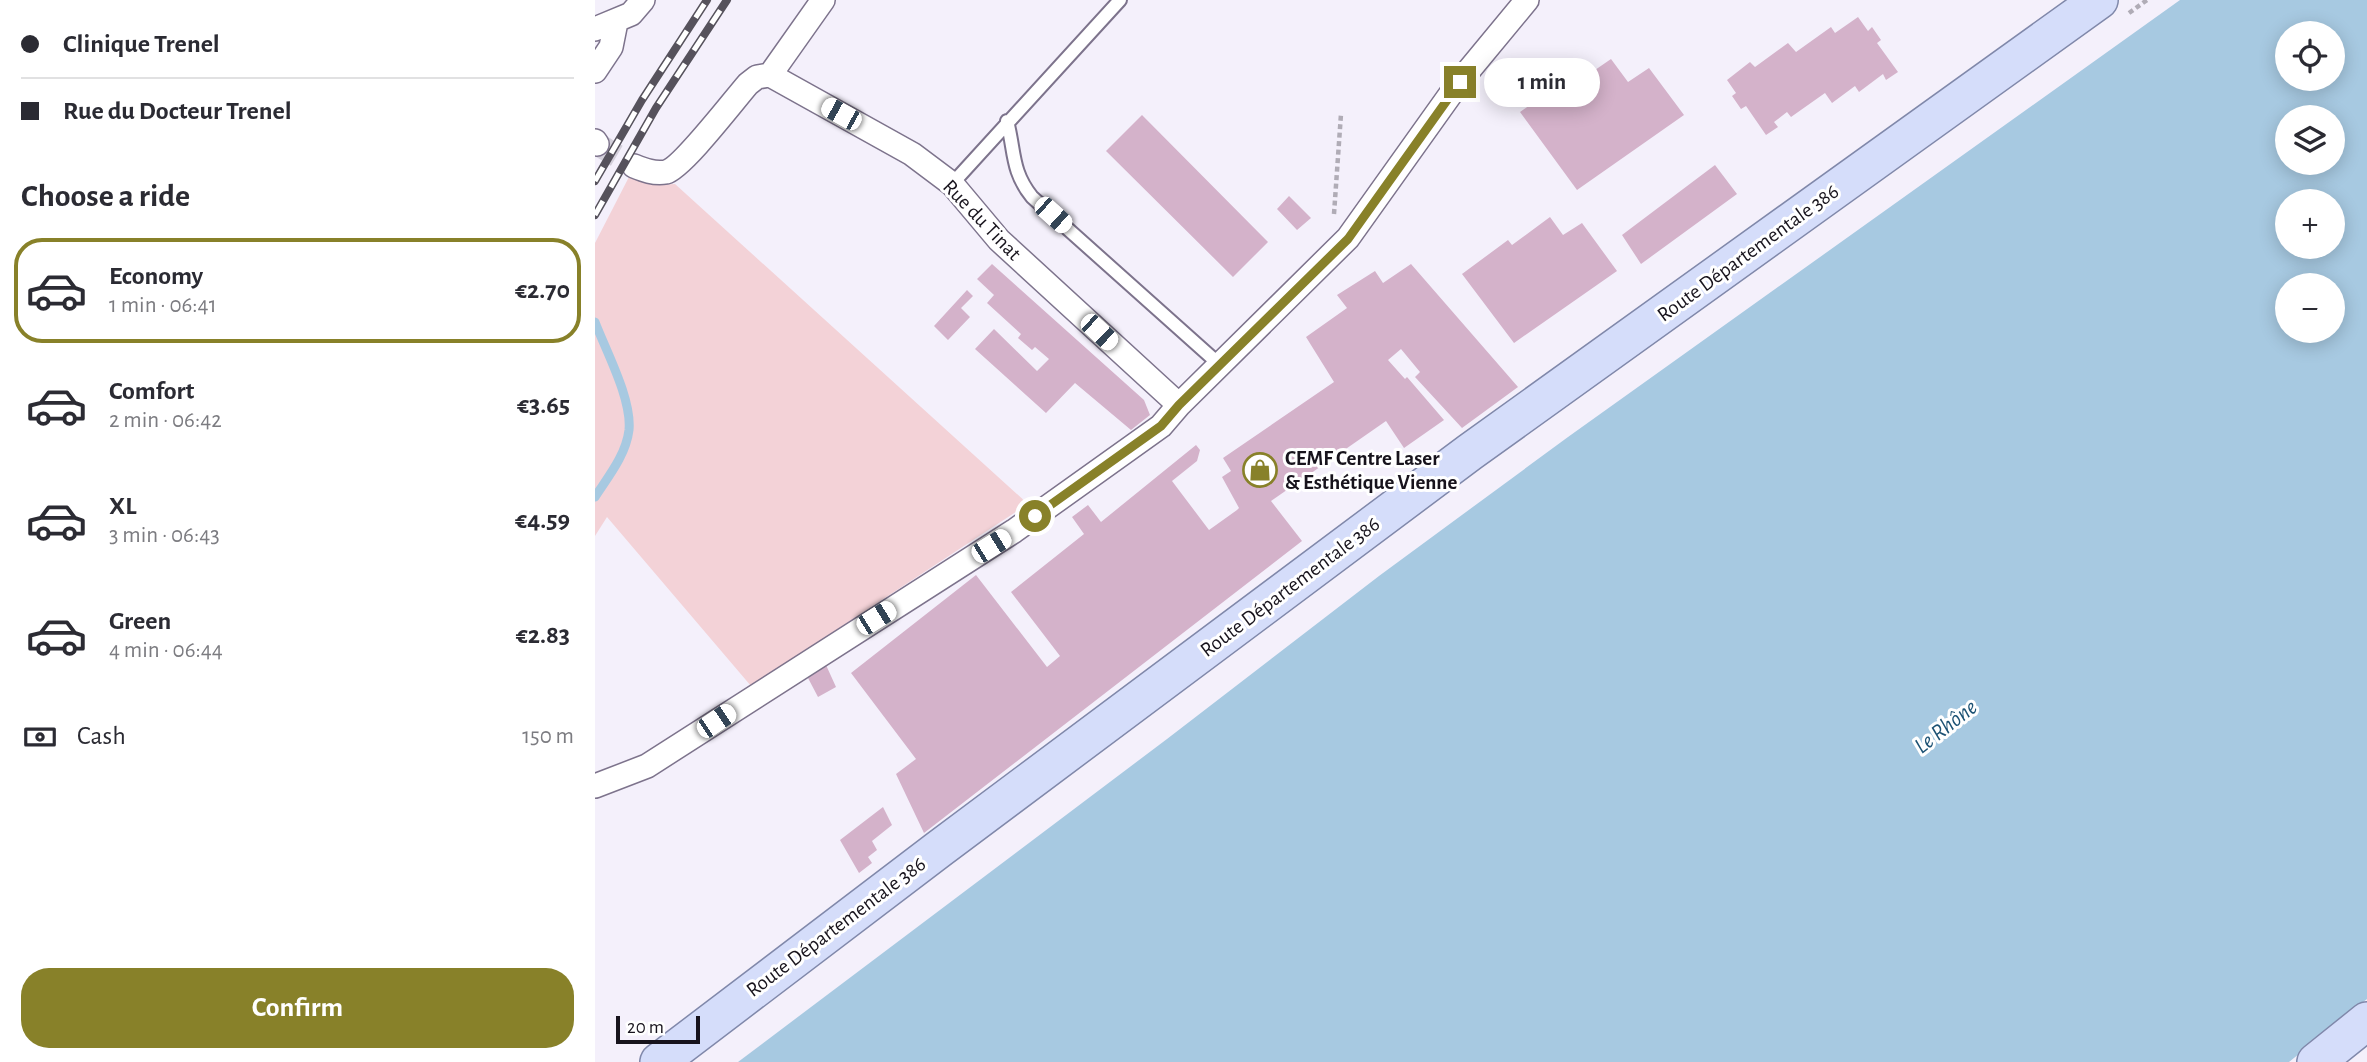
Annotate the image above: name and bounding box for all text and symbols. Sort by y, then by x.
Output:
map controls [2275,21,2345,343]
button: locate [2275,21,2345,91]
text: Clinique Trenel [63,31,220,57]
callout: 1 min [1485,57,1600,106]
route end [1444,66,1476,98]
text: 1 min [1518,71,1566,94]
car [818,95,865,133]
text: Rue du Docteur Trenel [63,98,292,124]
button: layers [2275,105,2345,175]
street label: Rue du Tinat [939,176,1025,264]
text: Choose a ride [21,180,190,212]
street label: Route Départementale 386 [1654,180,1842,326]
button: + [2275,189,2345,259]
car [1031,193,1076,237]
icon: car [25,259,88,322]
text: Economy [109,263,203,289]
button: − [2275,273,2345,343]
text: €2.70 [515,277,570,303]
text: 1 min · 06:41 [109,294,217,317]
car [1077,310,1122,354]
icon: car [25,374,88,437]
text: Comfort [109,378,194,404]
text: €3.65 [517,392,570,418]
text: 2 min · 06:42 [109,409,222,432]
place label: CEMF Centre Laser & Esthétique Vienne [1285,448,1457,493]
shop icon: CEMF Centre Laser & Esthétique Vienne [1241,451,1279,489]
icon: car [25,489,88,552]
text: XL [109,493,136,519]
route start [1019,500,1051,532]
text: €4.59 [515,507,570,533]
street label: Route Départementale 386 [1197,513,1383,661]
text: 3 min · 06:43 [109,524,220,547]
car [968,526,1015,566]
car [853,598,900,638]
icon: car [25,604,88,667]
text: Green [109,608,171,634]
text: €2.83 [516,622,570,648]
text: 4 min · 06:44 [109,639,223,662]
water label: Le Rhône [1910,695,1982,758]
car [693,701,740,741]
icon: cash [21,718,59,756]
text: Cash [77,723,126,749]
text: 150 m [522,725,574,748]
street label: Route Départementale 386 [743,853,929,1001]
button: Confirm [21,968,574,1048]
scale bar [616,1013,700,1045]
text: 20 m [627,1018,664,1037]

